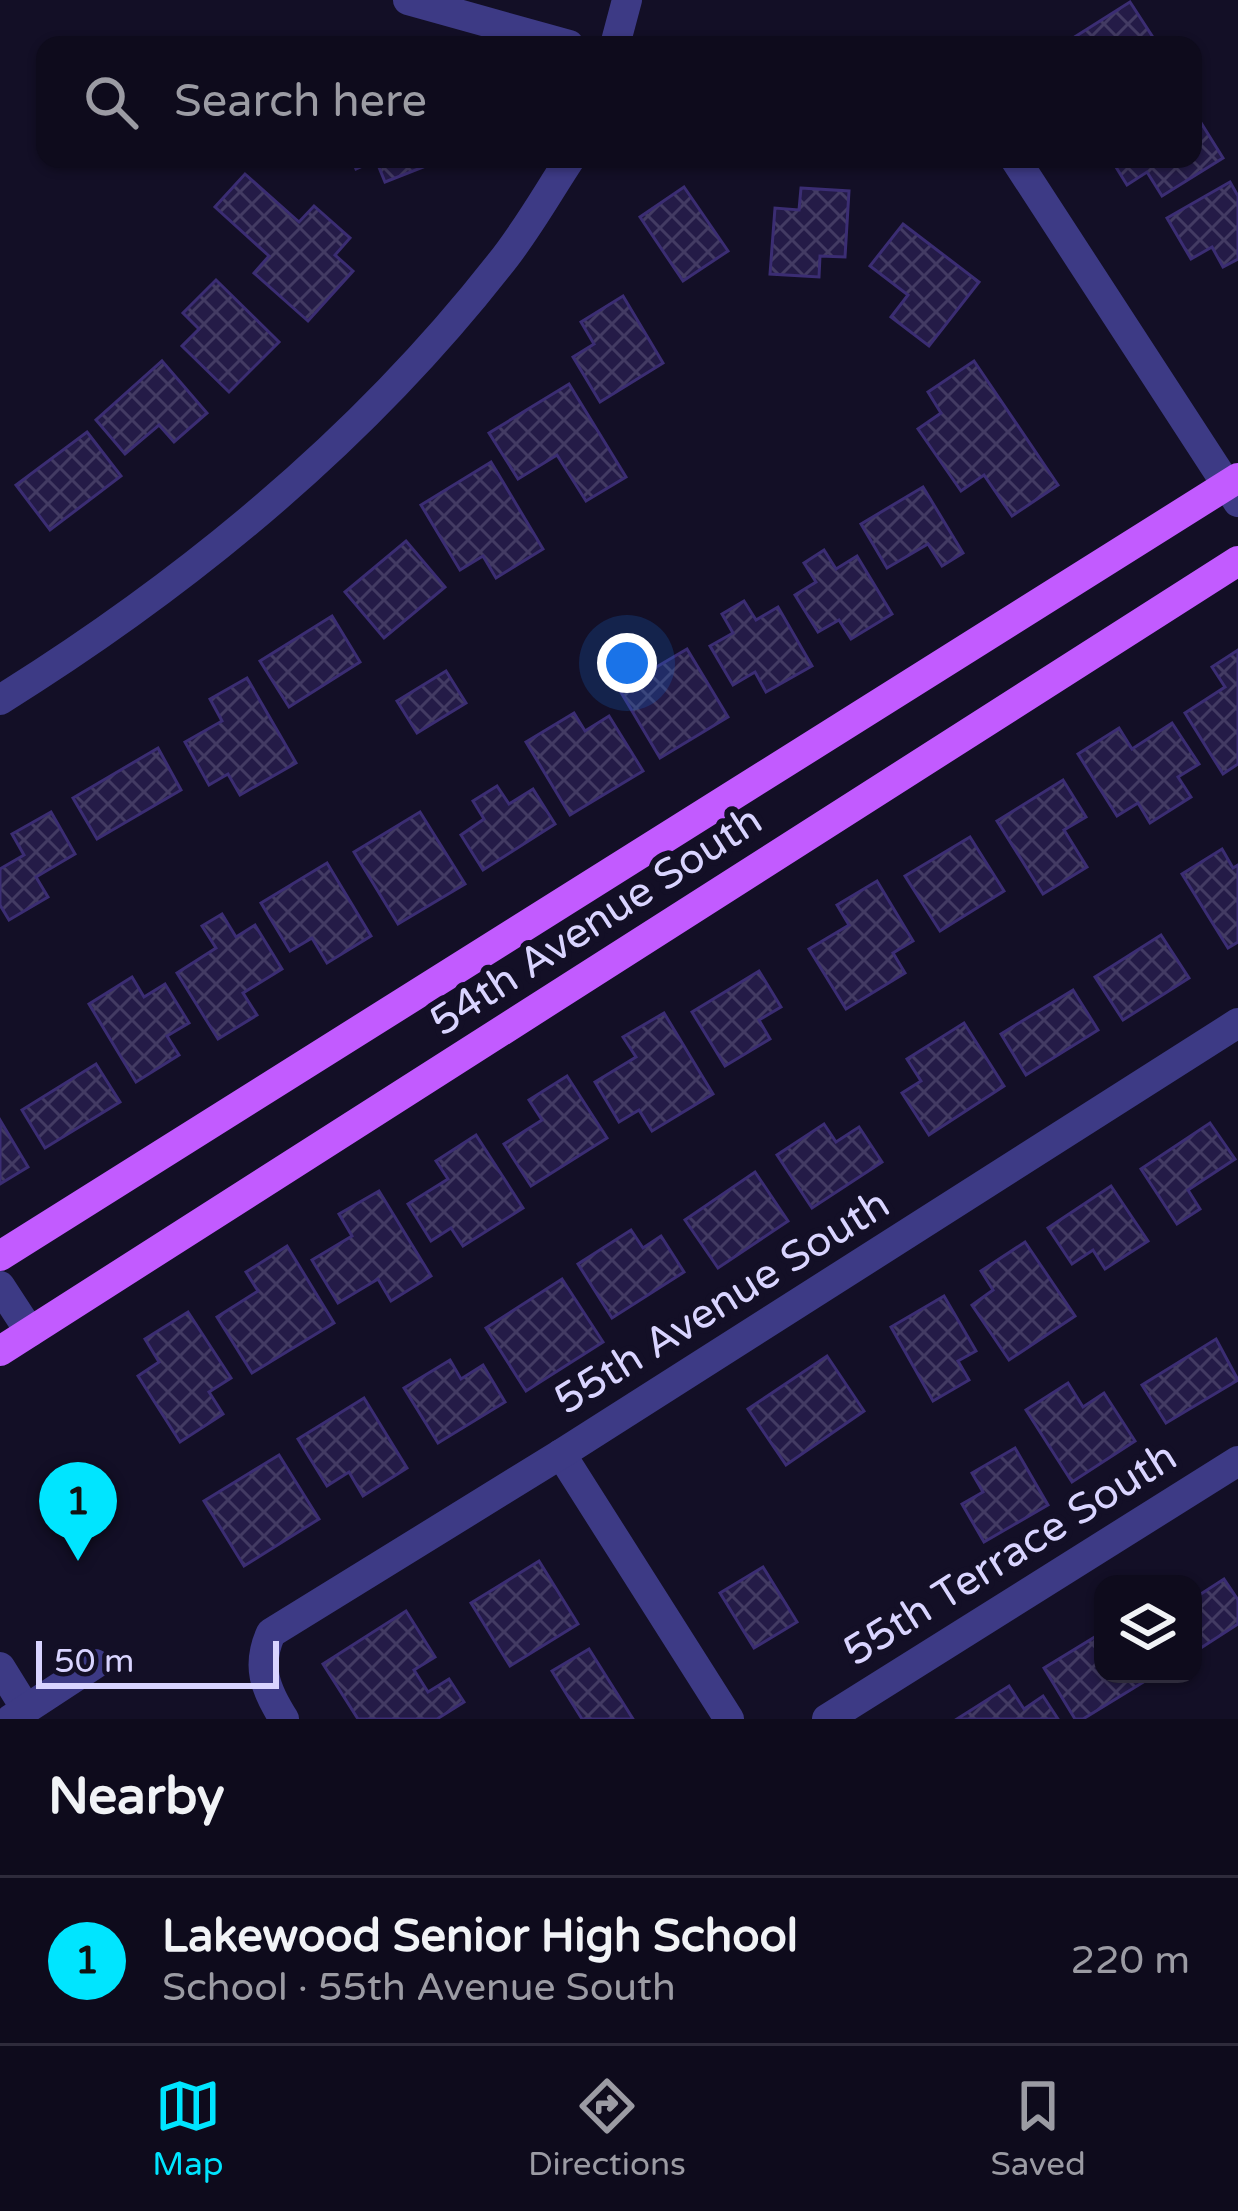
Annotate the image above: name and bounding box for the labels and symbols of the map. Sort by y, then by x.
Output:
your location [597,633,657,693]
street label: 54th Avenue South [421,795,771,1047]
street label: 55th Avenue South [545,1178,899,1426]
street label: 55th Terrace South [834,1431,1186,1677]
pin: 1 [39,1462,117,1561]
scale bar [36,1635,279,1688]

